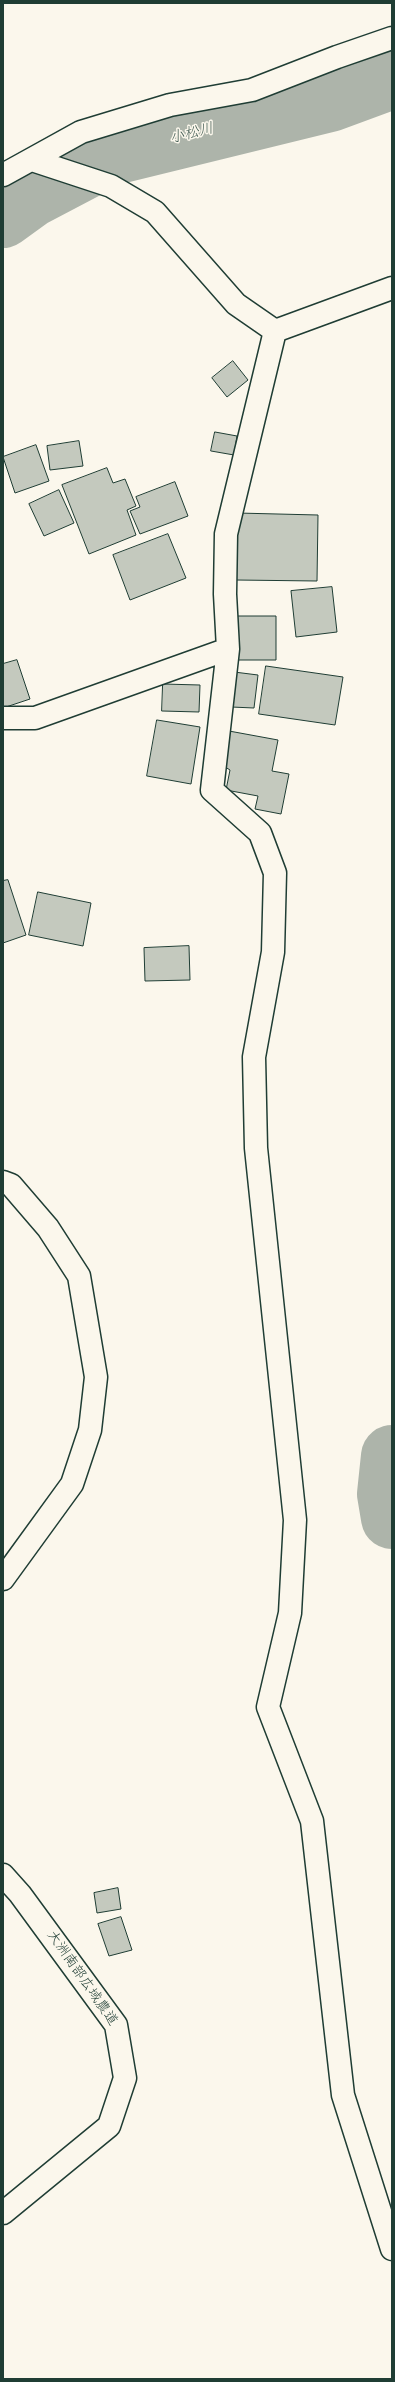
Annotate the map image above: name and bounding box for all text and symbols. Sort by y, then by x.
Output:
water label: 小松川 [168,121,216,149]
street label: 大洲南部広域農道 [42,1928,120,2030]

